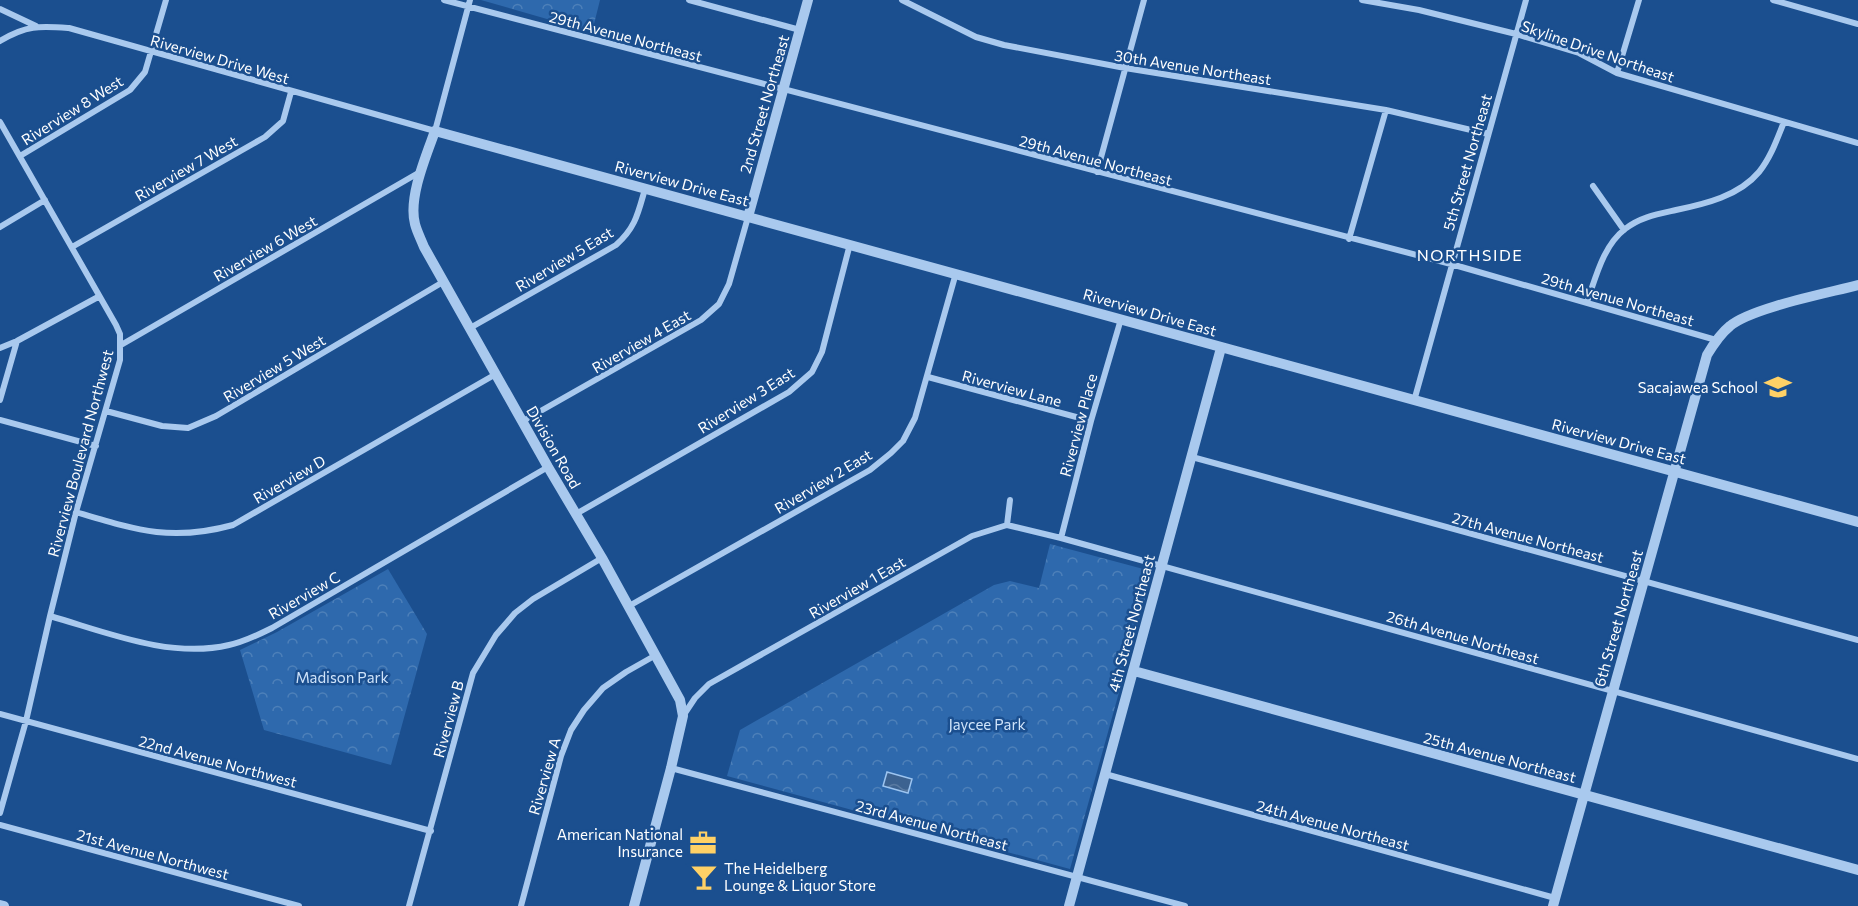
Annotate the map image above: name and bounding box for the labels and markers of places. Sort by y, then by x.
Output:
school or university icon: Sacajawea School [1763,372,1793,402]
place label: Sacajawea School [1638,378,1758,396]
place label: American National Insurance [557,825,683,860]
office icon: American National Insurance [688,828,718,858]
place label: The Heidelberg Lounge & Liquor Store [724,859,876,894]
bar icon: The Heidelberg Lounge & Liquor Store [689,862,719,892]

